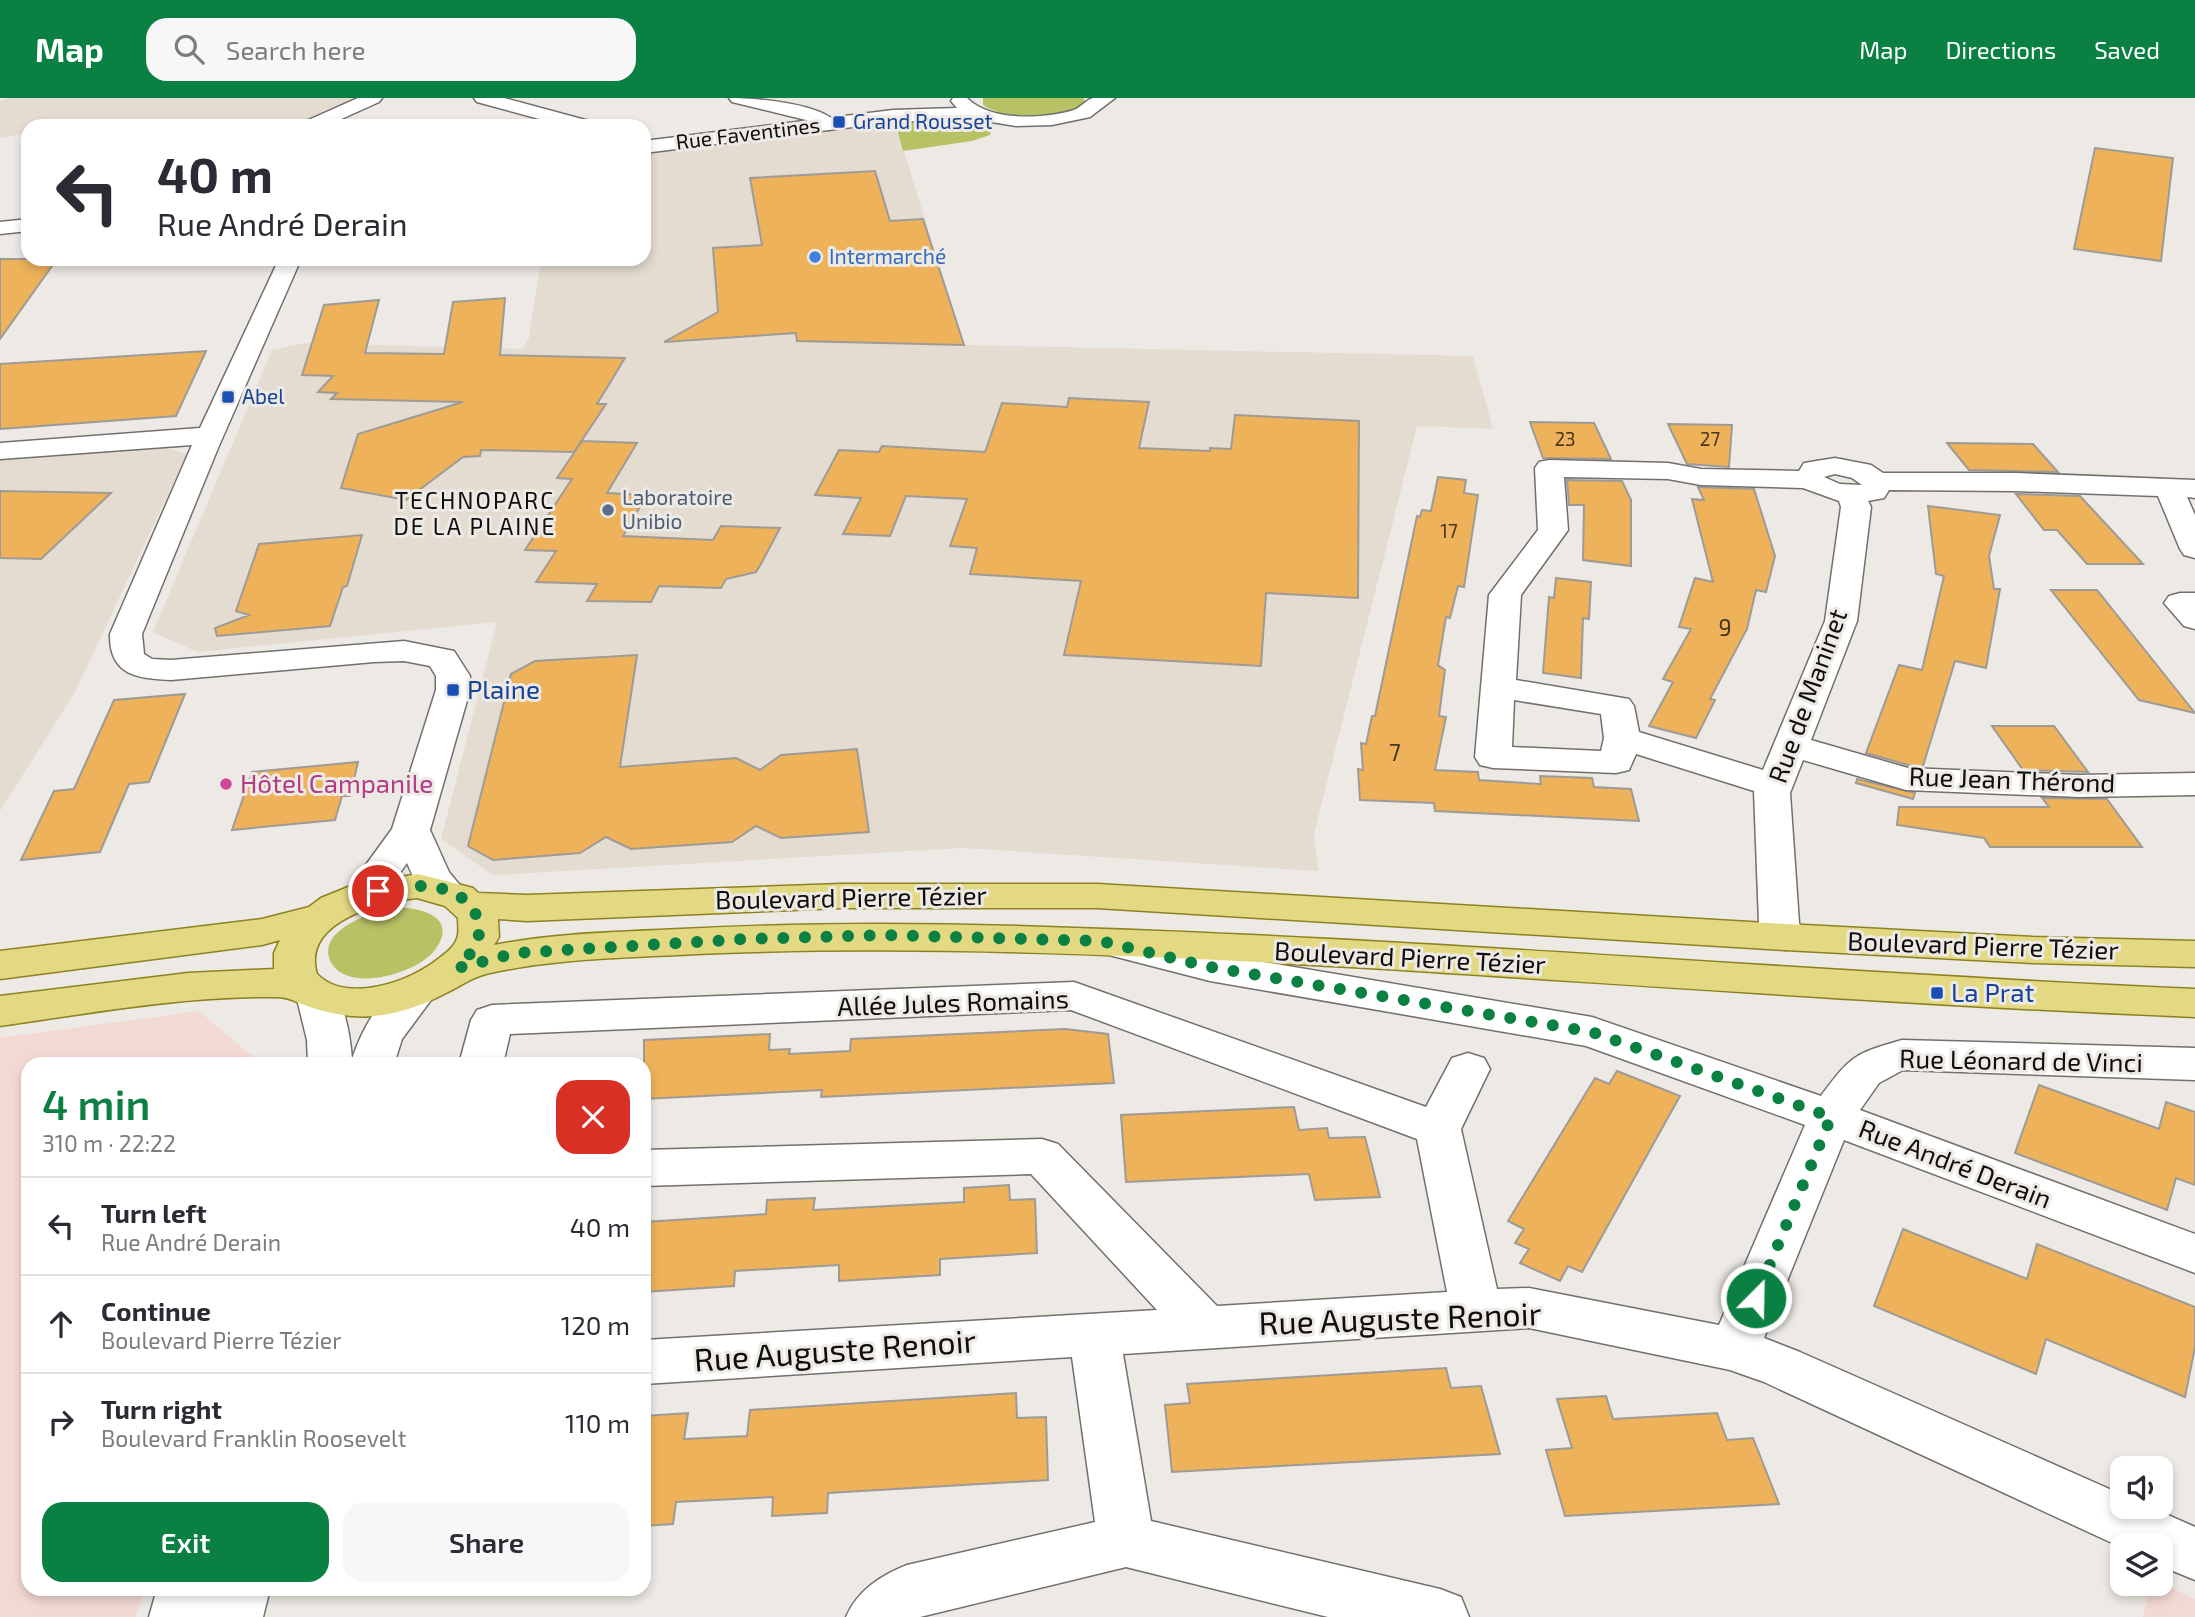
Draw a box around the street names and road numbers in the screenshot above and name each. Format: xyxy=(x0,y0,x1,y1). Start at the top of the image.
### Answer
street label: Rue Faventines xyxy=(674,111,821,154)
street label: Rue de Maninet xyxy=(1761,604,1852,787)
street label: Rue Jean Thérond xyxy=(1908,759,2116,798)
street label: Boulevard Pierre Tézier xyxy=(715,879,987,914)
street label: Boulevard Pierre Tézier xyxy=(1847,924,2119,965)
street label: Boulevard Pierre Tézier xyxy=(1274,934,1547,979)
street label: Allée Jules Romains xyxy=(837,982,1069,1021)
street label: Rue Léonard de Vinci xyxy=(1899,1042,2143,1077)
street label: Rue André Derain xyxy=(1855,1112,2056,1214)
street label: Rue Auguste Renoir xyxy=(1258,1293,1542,1341)
street label: Rue Auguste Renoir xyxy=(692,1320,977,1378)

